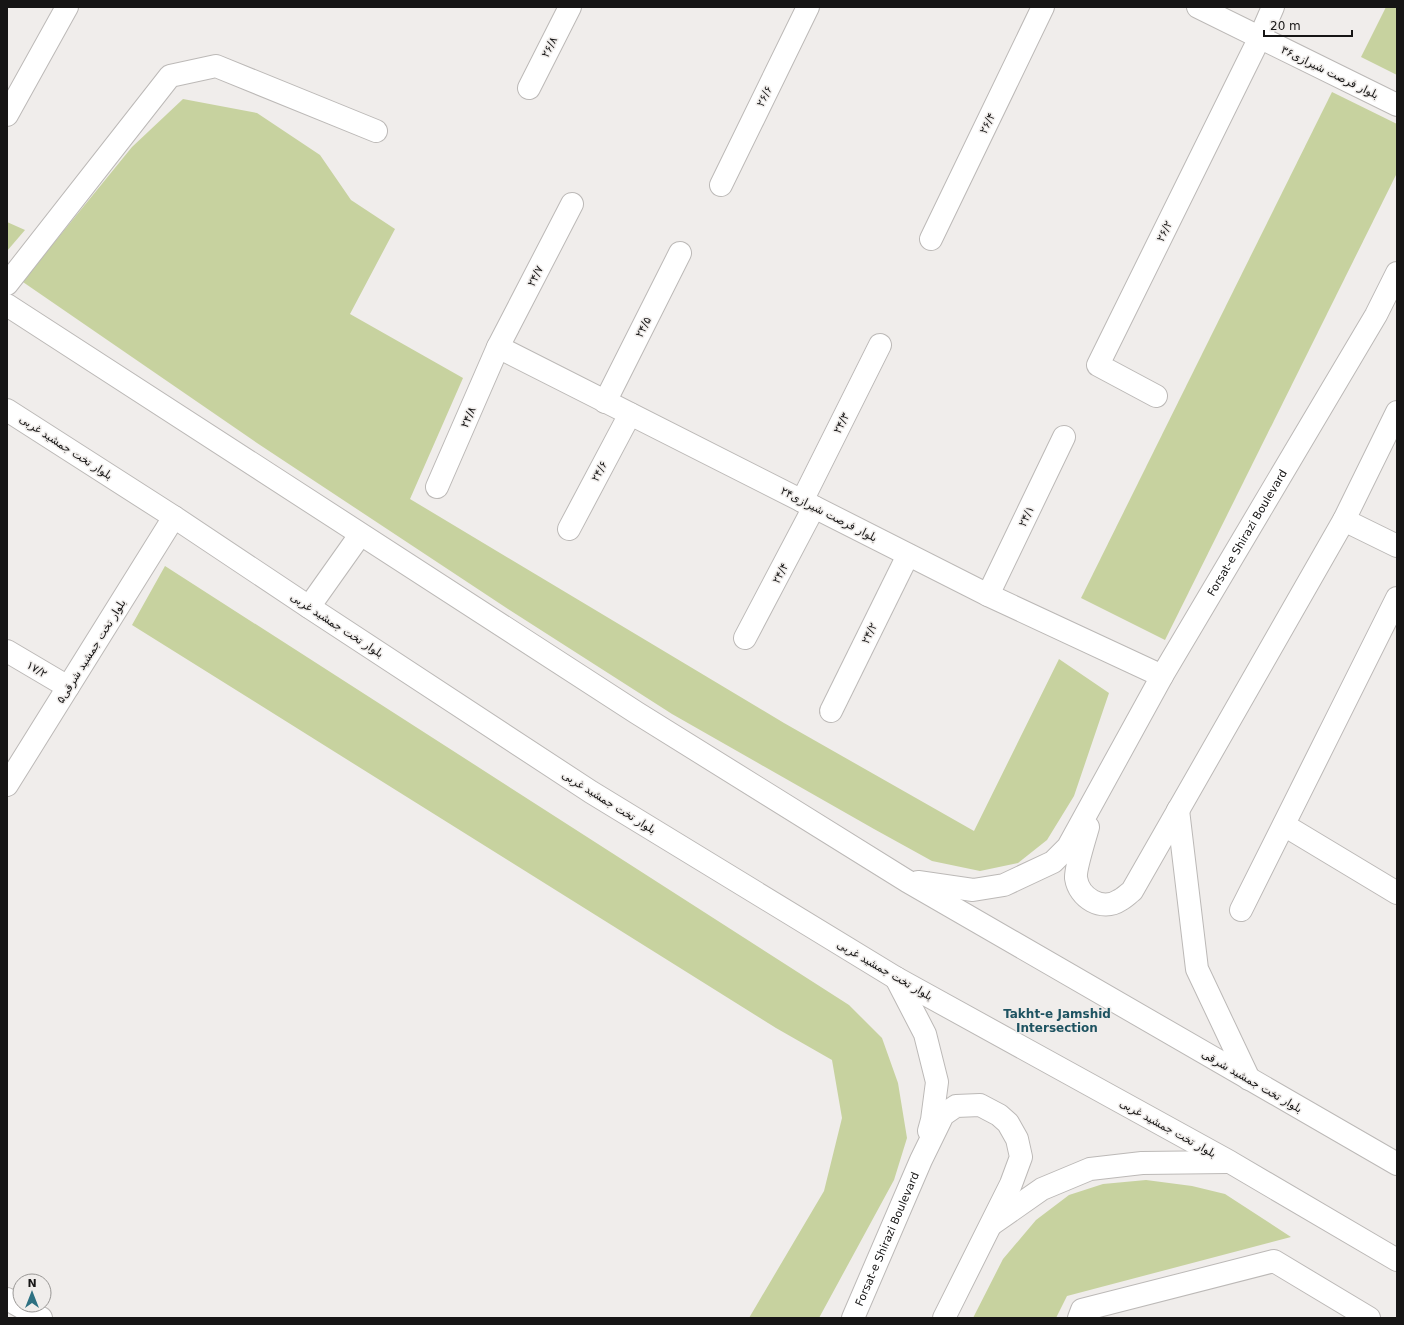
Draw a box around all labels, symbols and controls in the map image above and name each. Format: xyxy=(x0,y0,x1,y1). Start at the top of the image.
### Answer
scale bar xyxy=(1264,12,1352,38)
text: 20 m xyxy=(1270,19,1301,33)
street label: ۲۶/۸ xyxy=(539,35,560,60)
street label: بلوار فرصت شیرازی۳۶ xyxy=(1279,43,1381,102)
street label: ۲۶/۶ xyxy=(754,84,775,109)
street label: ۲۶/۴ xyxy=(977,111,998,136)
street label: ۲۶/۲ xyxy=(1154,219,1175,244)
street label: ۲۴/۷ xyxy=(525,264,546,289)
street label: ۲۴/۵ xyxy=(633,315,654,340)
street label: ۲۴/۸ xyxy=(458,405,479,430)
street label: ۲۴/۳ xyxy=(831,411,852,436)
street label: بلوار تخت جمشید غربی xyxy=(17,412,115,482)
street label: ۲۴/۶ xyxy=(589,459,610,484)
street label: Forsat-e Shirazi Boulevard xyxy=(1205,467,1290,599)
street label: بلوار فرصت شیرازی۲۴ xyxy=(778,484,879,544)
street label: ۲۴/۱ xyxy=(1016,504,1037,529)
street label: ۲۴/۴ xyxy=(770,561,791,586)
street label: بلوار تخت جمشید غربی xyxy=(288,590,386,660)
street label: بلوار تخت جمشید شرقی۵ xyxy=(54,597,129,706)
street label: ۲۴/۲ xyxy=(859,621,880,646)
street label: ۱۷/۲ xyxy=(24,658,49,681)
street label: بلوار تخت جمشید غربی xyxy=(559,768,658,837)
street label: بلوار تخت جمشید غربی xyxy=(835,938,935,1003)
district label: Takht-e Jamshid Intersection xyxy=(1003,1007,1111,1035)
street label: بلوار تخت جمشید شرقی xyxy=(1199,1047,1304,1116)
street label: بلوار تخت جمشید غربی xyxy=(1117,1096,1218,1160)
street label: Forsat-e Shirazi Boulevard xyxy=(853,1170,922,1308)
north arrow xyxy=(12,1273,52,1313)
text: N xyxy=(27,1277,37,1290)

